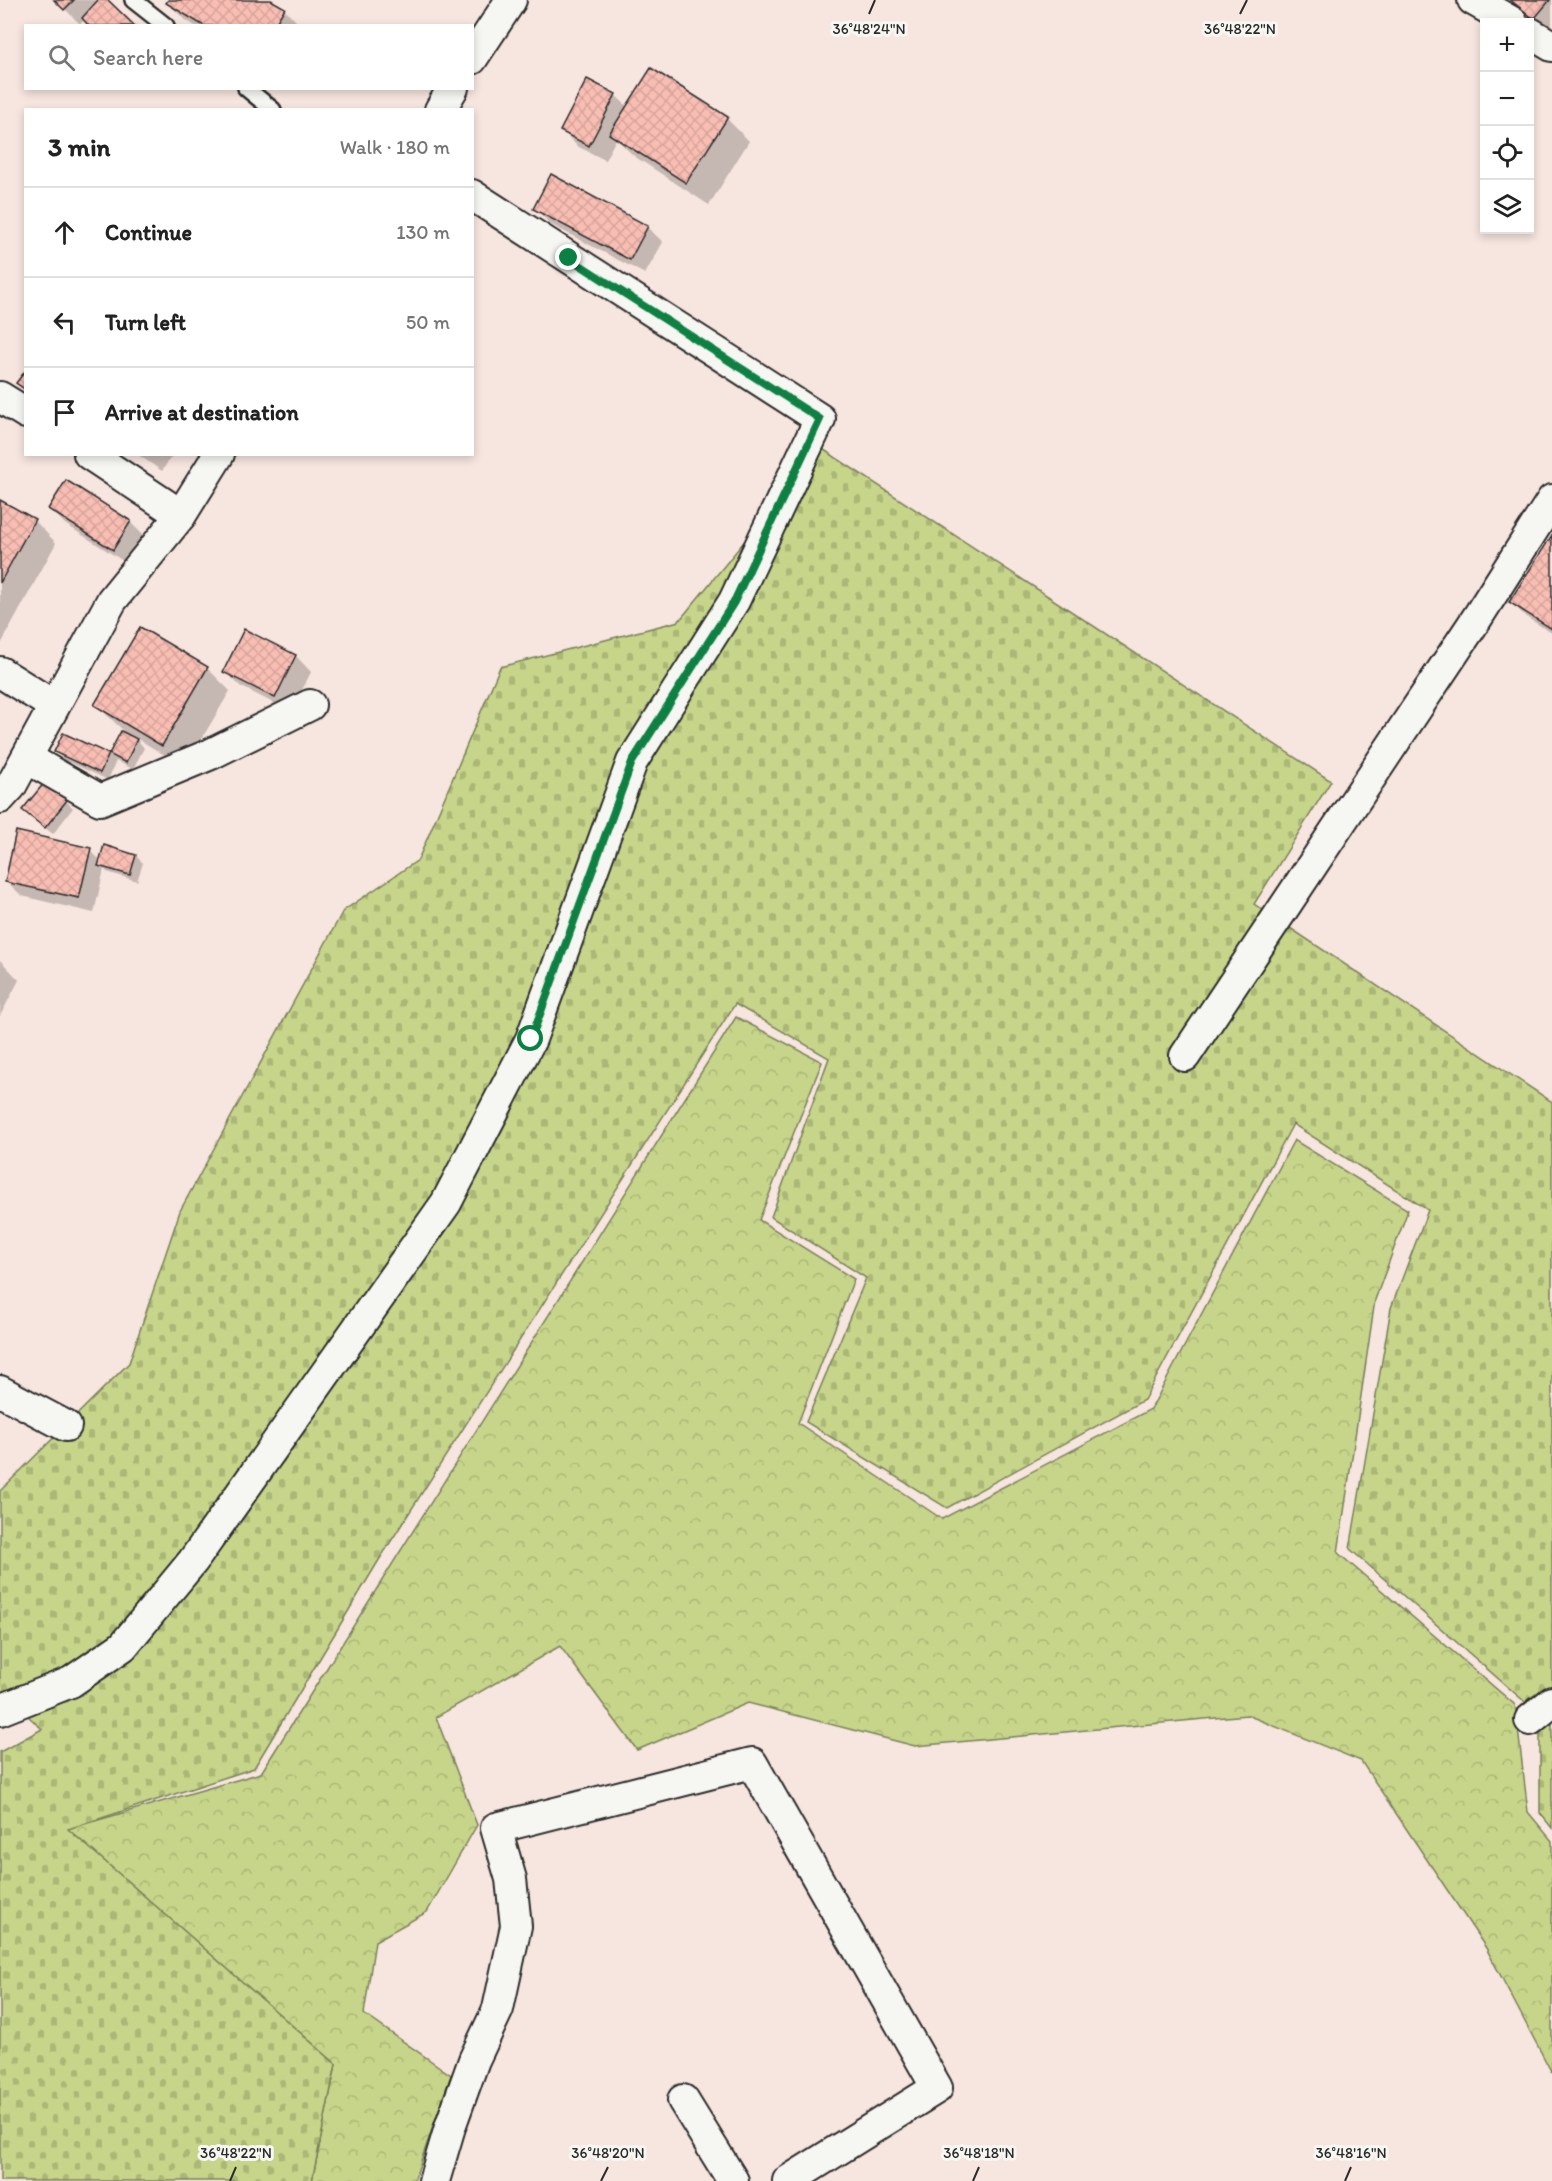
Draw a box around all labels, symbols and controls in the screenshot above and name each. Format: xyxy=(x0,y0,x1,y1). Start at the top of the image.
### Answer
map controls xyxy=(1480,18,1534,234)
button: + xyxy=(1480,18,1534,72)
text: 36°48'24"N xyxy=(832,20,906,38)
text: 36°48'22"N xyxy=(1204,20,1276,38)
search box xyxy=(24,24,474,90)
icon: search xyxy=(45,41,78,74)
text: Search here xyxy=(93,44,203,71)
button: − xyxy=(1480,72,1534,126)
button: locate xyxy=(1480,126,1534,180)
text: 3 min xyxy=(48,131,110,163)
text: Walk · 180 m xyxy=(340,135,450,159)
button: layers xyxy=(1480,180,1534,234)
icon: ahead xyxy=(48,216,81,249)
text: Continue xyxy=(105,219,192,246)
text: 130 m xyxy=(396,220,450,244)
route end xyxy=(555,244,581,270)
icon: left xyxy=(48,306,81,339)
text: Turn left xyxy=(105,309,186,336)
text: 50 m xyxy=(406,310,450,334)
icon: arrive xyxy=(48,396,81,429)
text: Arrive at destination xyxy=(105,399,299,426)
route start xyxy=(517,1025,543,1051)
text: 36°48'22"N xyxy=(200,2144,272,2162)
text: 36°48'20"N xyxy=(571,2144,645,2162)
text: 36°48'18"N xyxy=(943,2144,1015,2162)
text: 36°48'16"N xyxy=(1315,2144,1387,2162)

